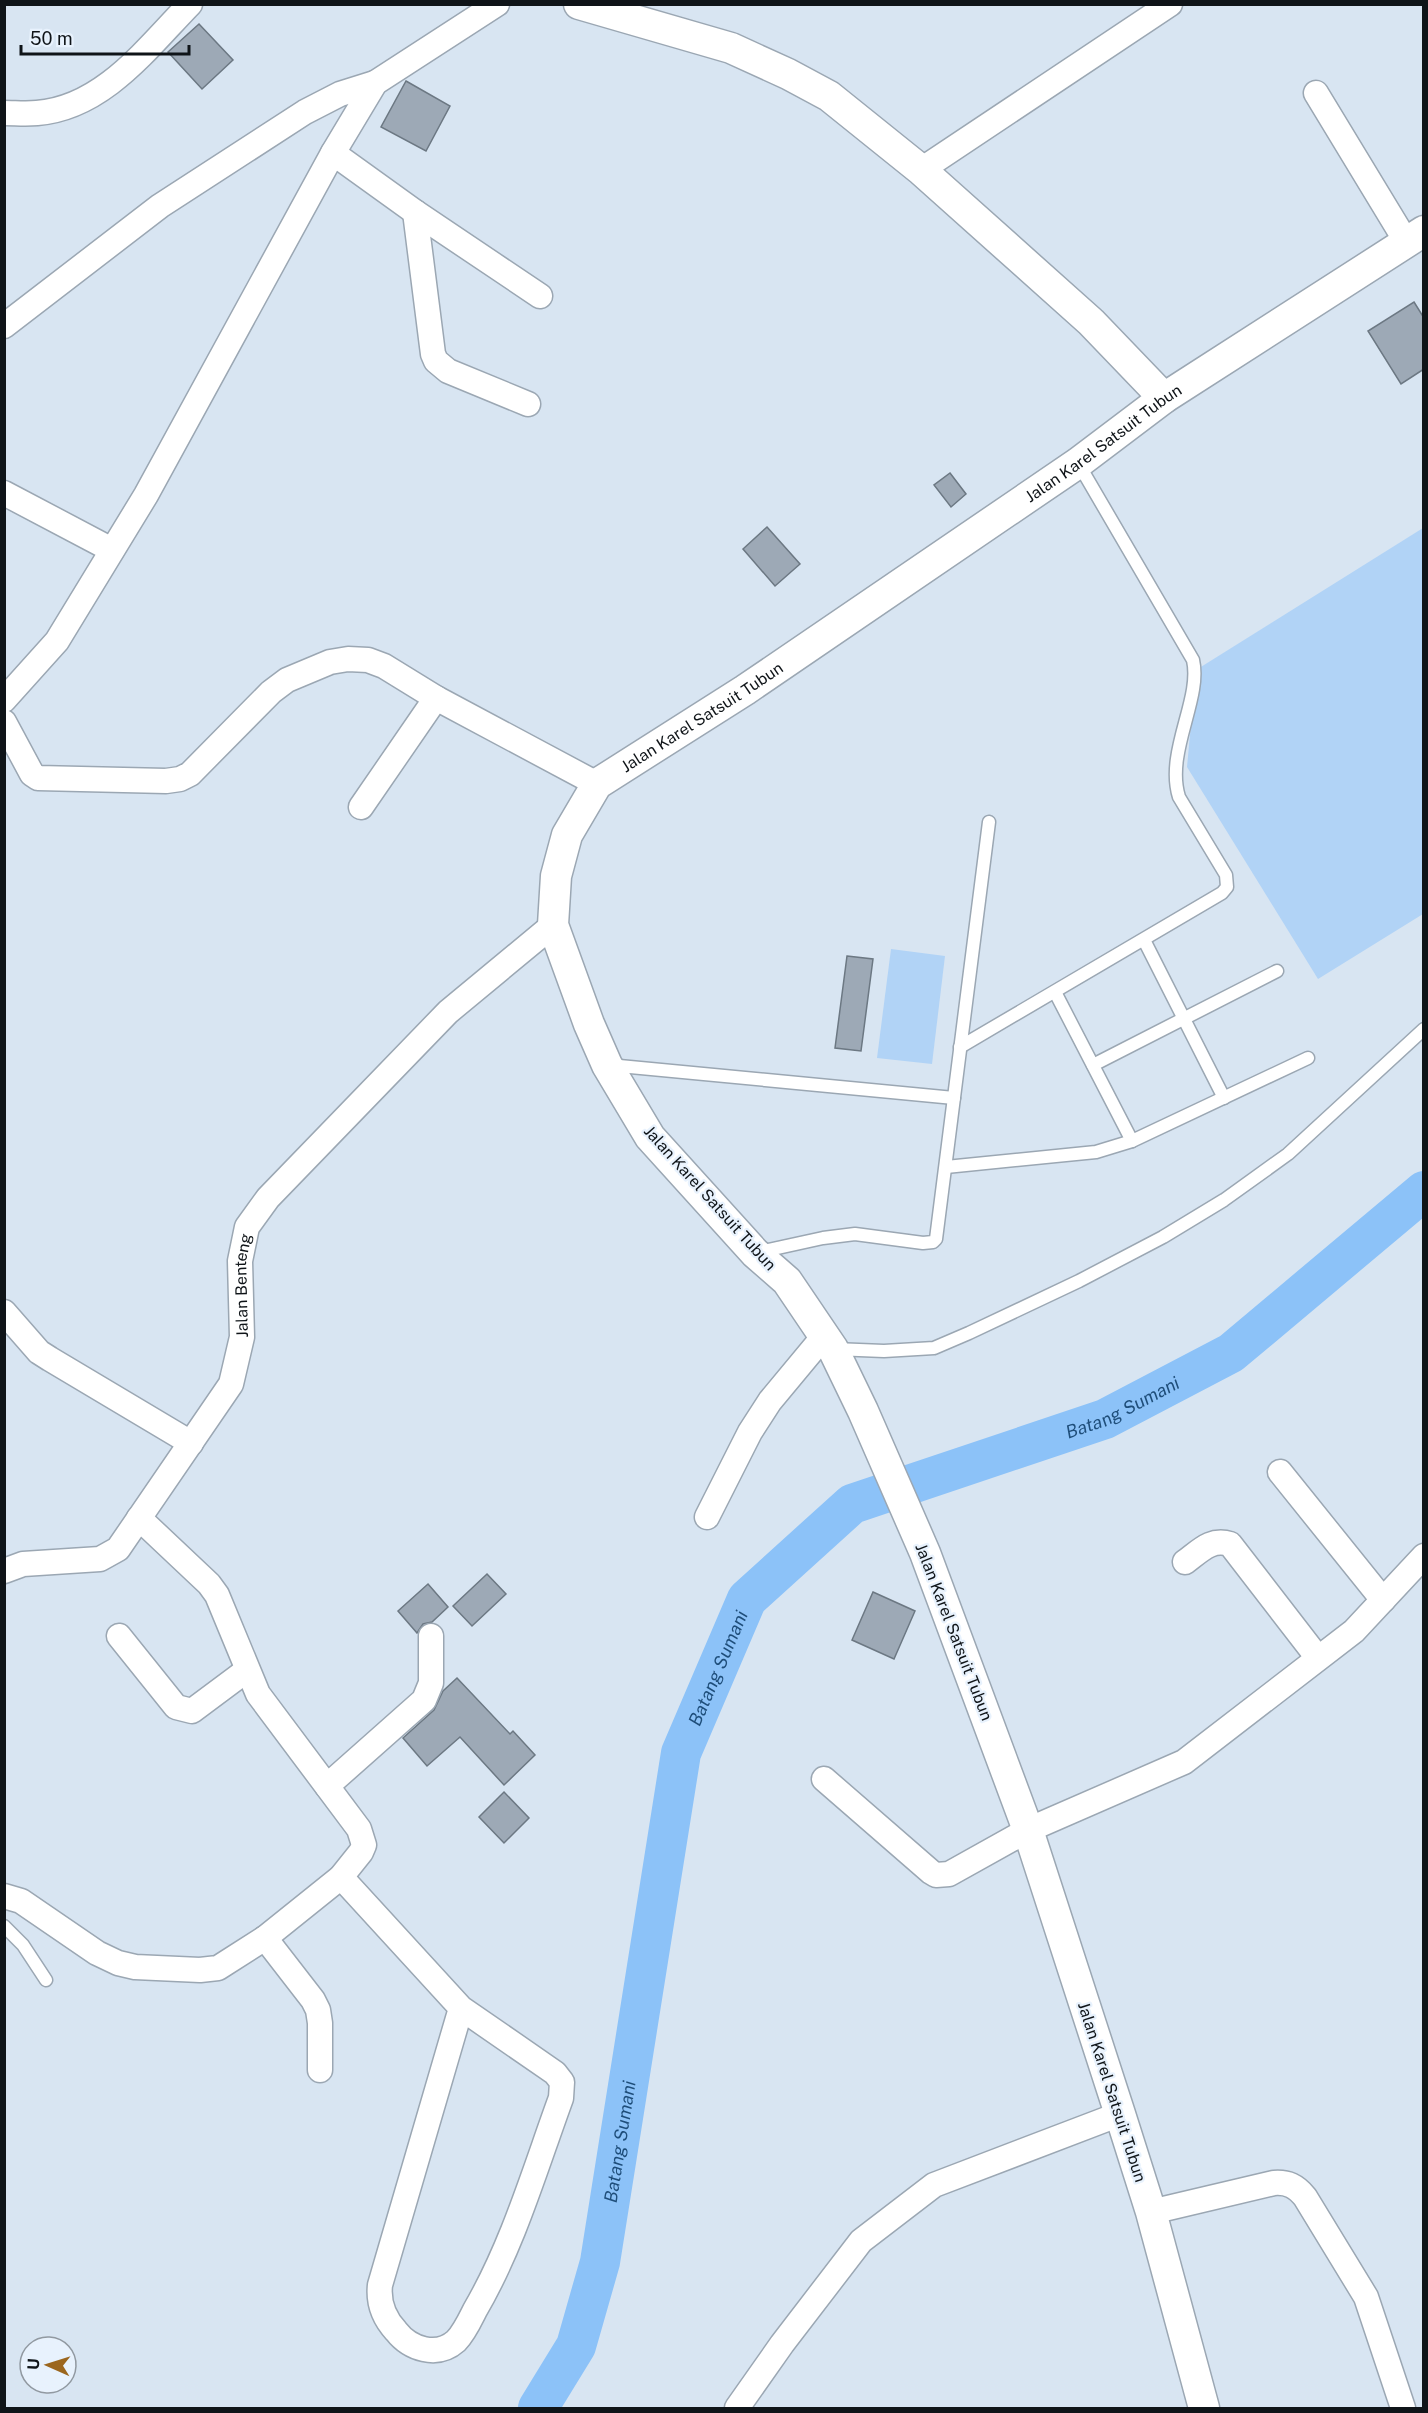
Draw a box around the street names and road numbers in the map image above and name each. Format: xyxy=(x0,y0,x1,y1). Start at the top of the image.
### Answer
street label: Jalan Karel Satsuit Tubun xyxy=(1021,380,1185,506)
street label: Jalan Karel Satsuit Tubun xyxy=(617,658,786,776)
street label: Jalan Karel Satsuit Tubun xyxy=(640,1122,780,1274)
street label: Jalan Benteng xyxy=(231,1231,255,1338)
street label: Jalan Karel Satsuit Tubun xyxy=(911,1541,997,1723)
street label: Jalan Karel Satsuit Tubun xyxy=(1074,1999,1150,2185)

